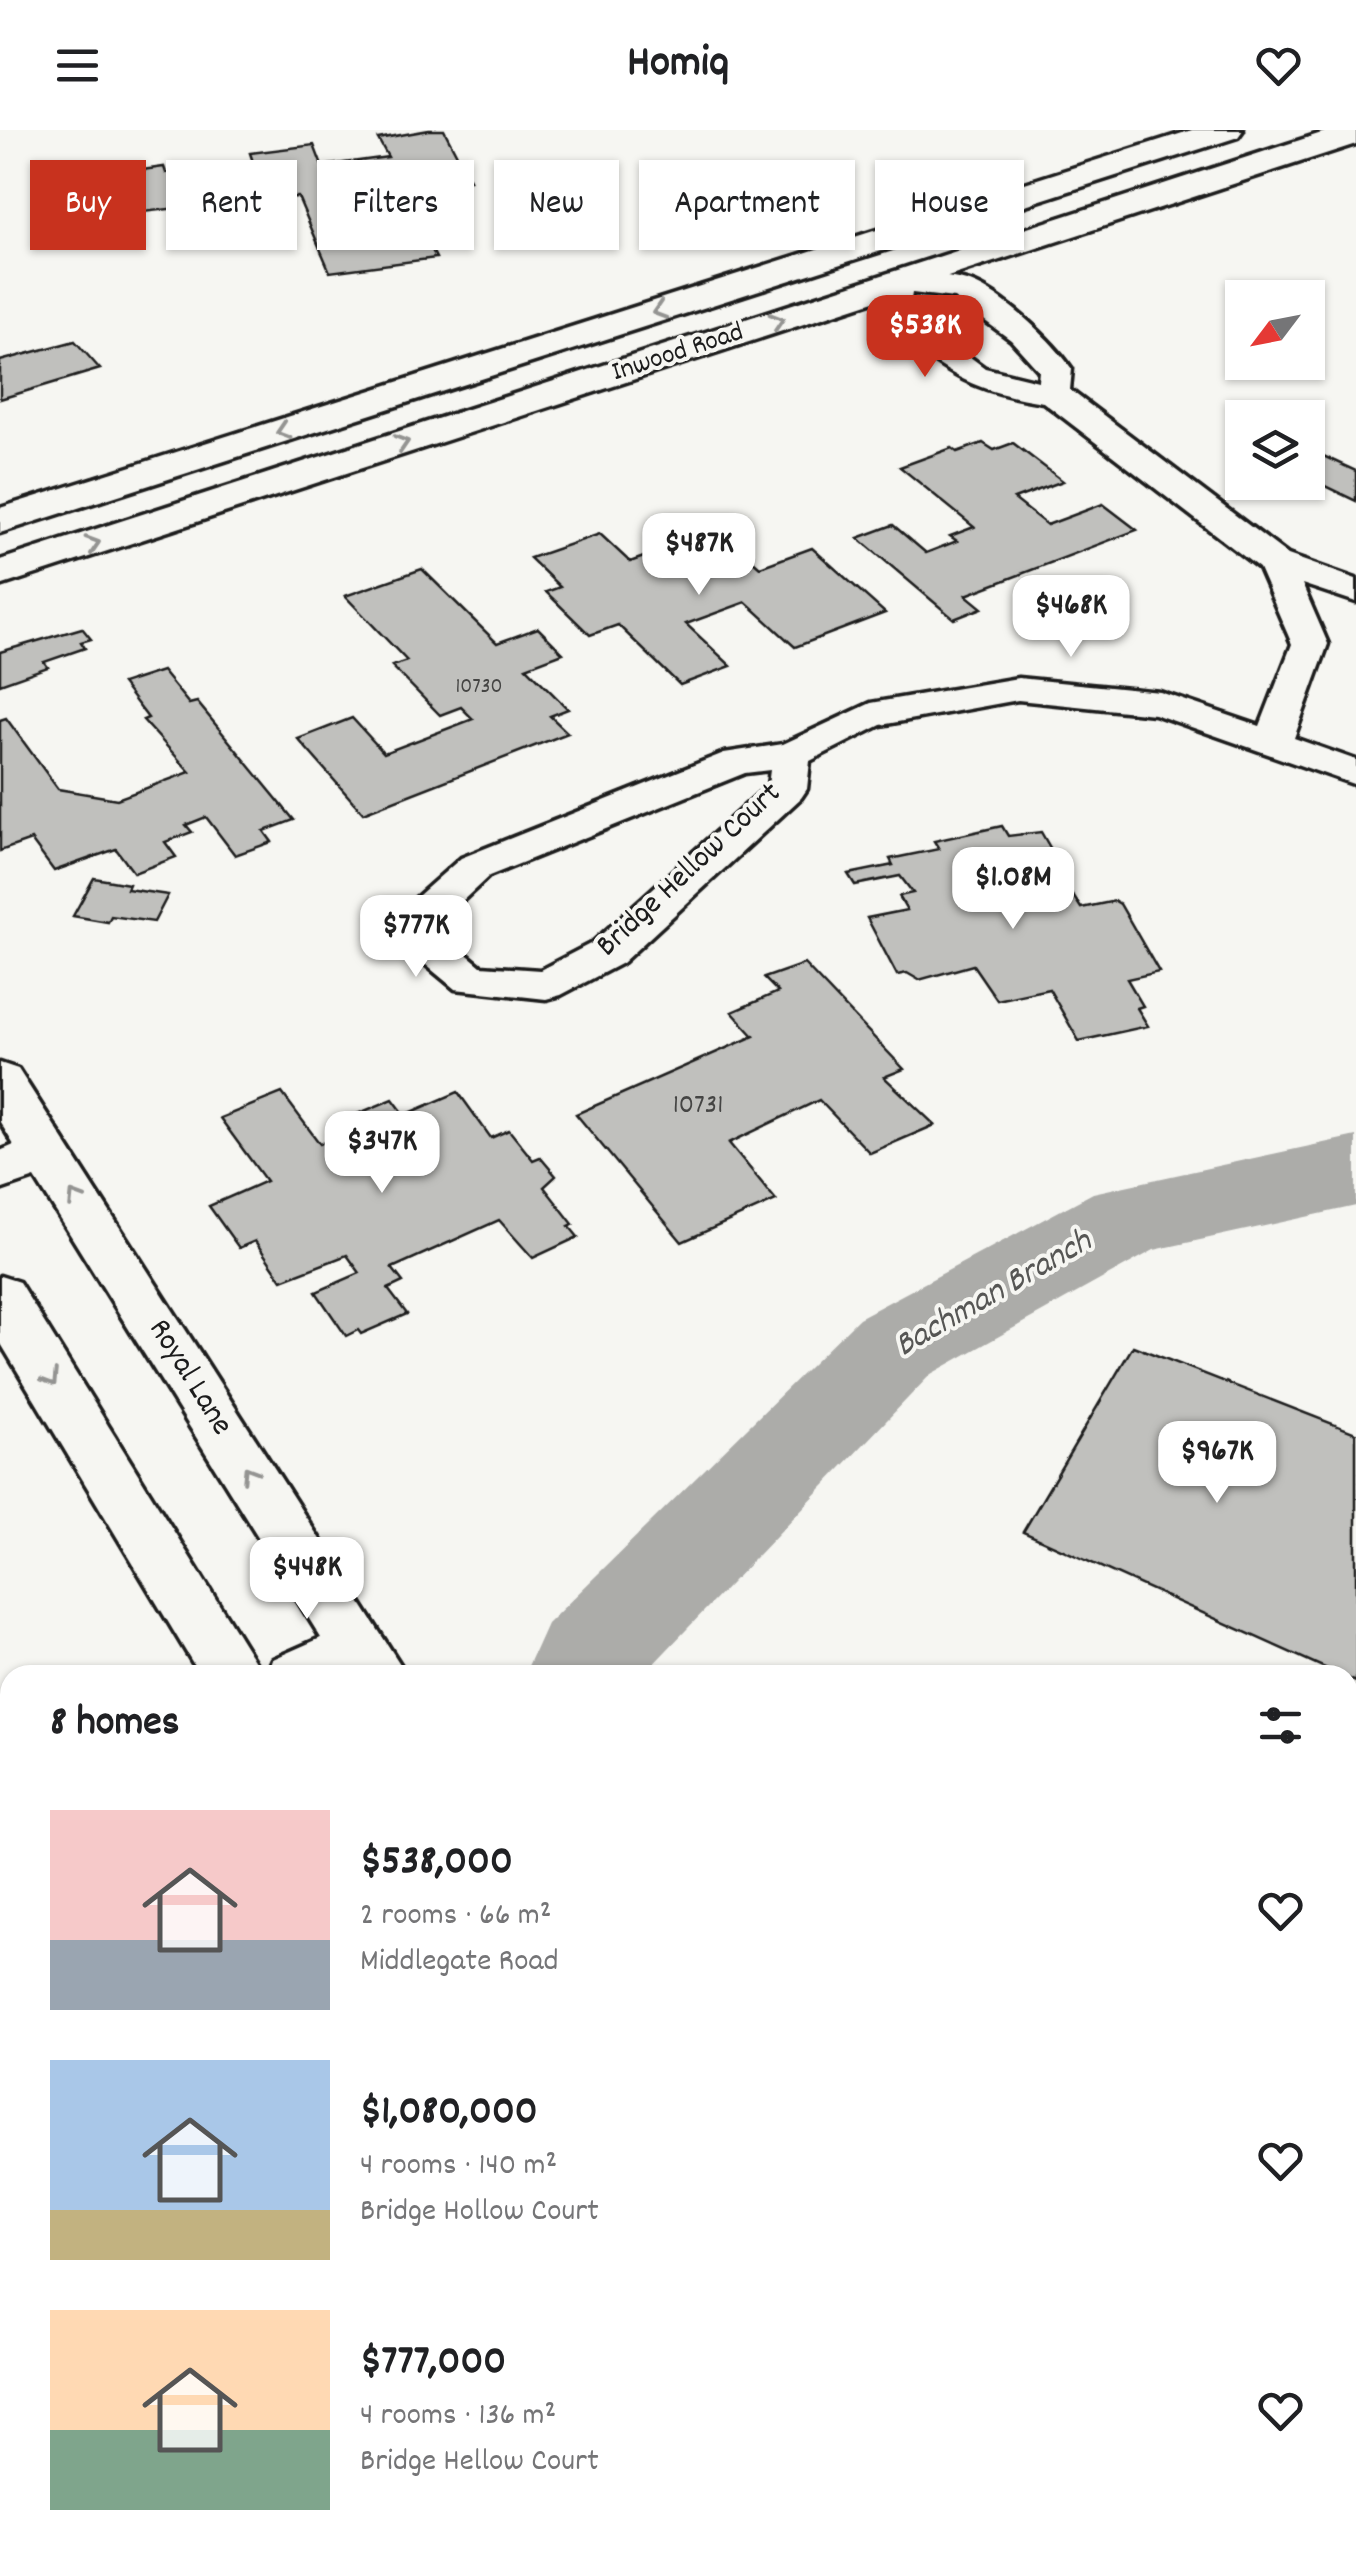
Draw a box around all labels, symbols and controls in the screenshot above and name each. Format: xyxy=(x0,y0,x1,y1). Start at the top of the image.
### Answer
text: Homiq xyxy=(627,33,729,97)
icon: menu xyxy=(50,38,105,93)
icon: heart xyxy=(1251,38,1306,93)
chip: Buy xyxy=(30,160,146,250)
chip: Rent xyxy=(166,160,297,250)
chip: Filters xyxy=(317,160,474,250)
chip: New xyxy=(494,160,619,250)
chip: Apartment xyxy=(639,160,855,250)
chip: House xyxy=(875,160,1024,250)
north arrow xyxy=(1225,280,1325,380)
map controls xyxy=(1225,280,1325,500)
pin: $538K xyxy=(855,295,995,380)
one-way arrow xyxy=(652,299,669,319)
text: $538K xyxy=(889,304,961,350)
one-way arrow xyxy=(768,313,785,333)
street label: Inwood Road xyxy=(607,314,749,394)
button: layers xyxy=(1225,400,1325,500)
one-way arrow xyxy=(275,419,292,439)
one-way arrow xyxy=(392,435,409,455)
pin: $487K xyxy=(629,513,769,598)
text: $487K xyxy=(664,522,734,568)
one-way arrow xyxy=(83,535,100,556)
pin: $468K xyxy=(1001,575,1141,660)
text: $468K xyxy=(1035,584,1107,630)
house number: 10730 xyxy=(456,672,503,703)
street label: Bridge Hellow Court xyxy=(587,773,793,969)
pin: $1.08M xyxy=(932,847,1094,932)
text: $1.08M xyxy=(974,856,1052,902)
pin: $777K xyxy=(346,895,486,980)
text: $777K xyxy=(382,904,450,950)
house number: 10731 xyxy=(673,1087,723,1127)
pin: $347K xyxy=(312,1111,452,1196)
text: $347K xyxy=(347,1120,417,1166)
one-way arrow xyxy=(68,1191,87,1209)
water label: Bachman Branch xyxy=(886,1218,1103,1372)
street label: Royal Lane xyxy=(135,1311,243,1445)
one-way arrow xyxy=(39,1368,58,1386)
pin: $967K xyxy=(1147,1421,1287,1506)
text: $967K xyxy=(1180,1430,1254,1476)
one-way arrow xyxy=(242,1465,261,1483)
pin: $448K xyxy=(237,1537,377,1622)
text: $448K xyxy=(272,1546,342,1592)
text: 8 homes xyxy=(50,1695,179,1755)
icon: filters xyxy=(1253,1698,1308,1753)
text: $538,000 xyxy=(360,1834,513,1894)
icon: home xyxy=(130,1850,250,1970)
icon: heart xyxy=(1253,1883,1308,1938)
text: 2 rooms · 66 m² xyxy=(360,1894,551,1940)
text: Middlegate Road xyxy=(360,1940,558,1986)
text: $1,080,000 xyxy=(360,2084,538,2144)
icon: home xyxy=(130,2100,250,2220)
icon: heart xyxy=(1253,2133,1308,2188)
text: 4 rooms · 140 m² xyxy=(360,2144,557,2190)
text: Bridge Hollow Court xyxy=(360,2190,599,2236)
text: $777,000 xyxy=(360,2334,506,2394)
icon: home xyxy=(130,2350,250,2470)
icon: heart xyxy=(1253,2383,1308,2438)
text: 4 rooms · 136 m² xyxy=(360,2394,556,2440)
text: Bridge Hellow Court xyxy=(360,2440,599,2486)

